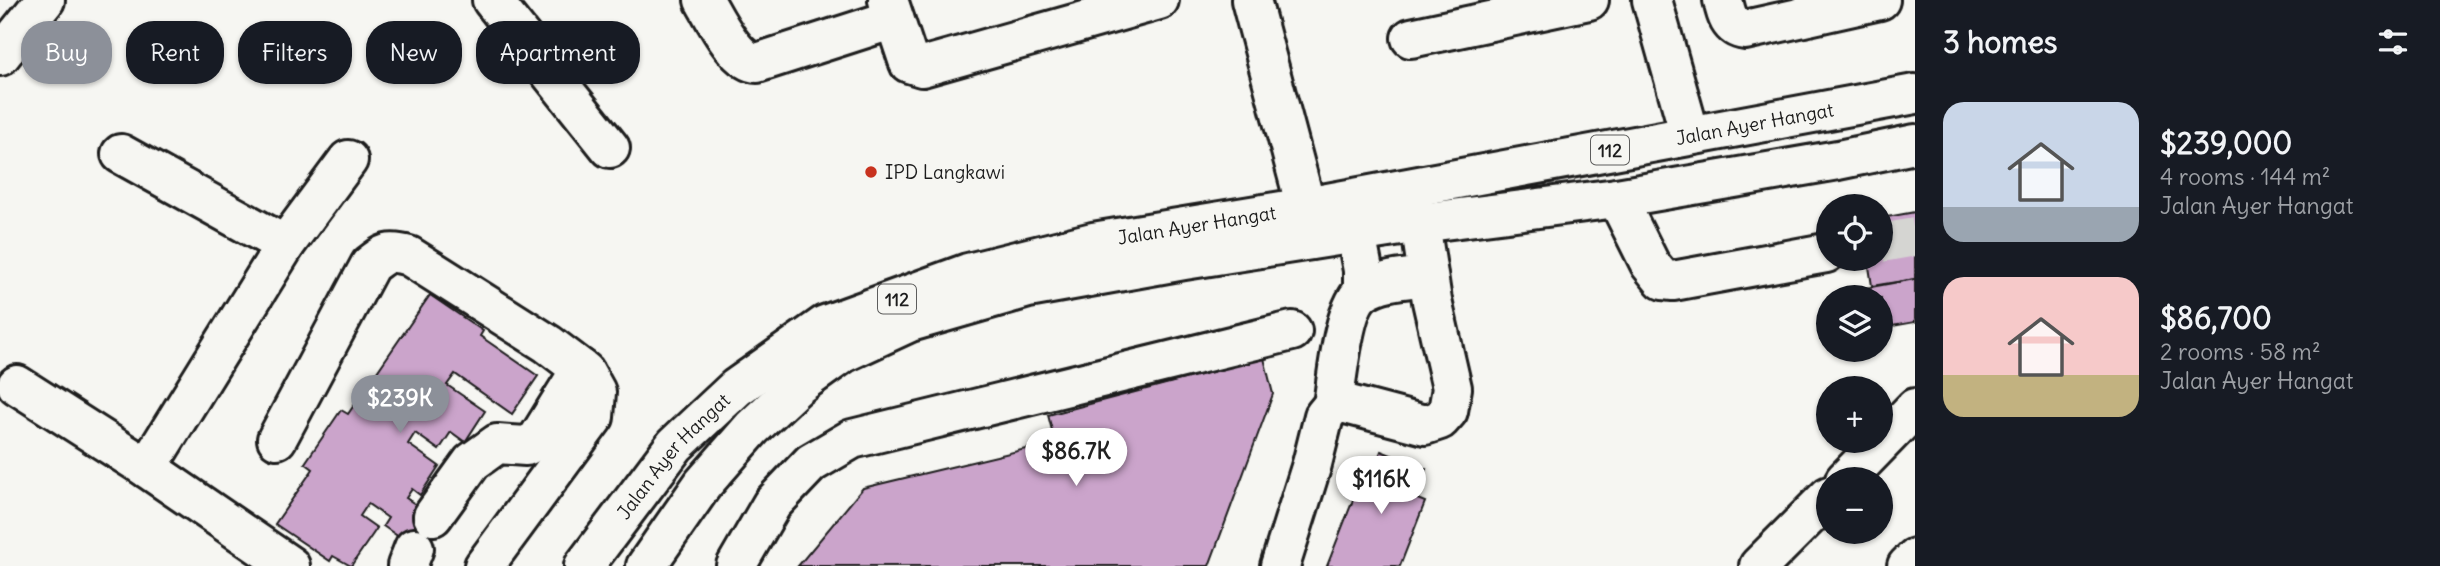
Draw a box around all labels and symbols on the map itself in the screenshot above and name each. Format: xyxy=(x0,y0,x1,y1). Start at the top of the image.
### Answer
street label: Jalan Ayer Hangat xyxy=(1674,97,1836,150)
road number: 112 xyxy=(1591,135,1629,164)
place label: IPD Langkawi xyxy=(885,160,1005,184)
marker: IPD Langkawi xyxy=(863,164,879,180)
street label: Jalan Ayer Hangat xyxy=(1116,200,1278,250)
road number: 112 xyxy=(878,284,916,314)
pin: $239K xyxy=(351,376,449,435)
street label: Jalan Ayer Hangat xyxy=(612,388,735,524)
pin: $86.7K xyxy=(1019,428,1133,488)
pin: $116K xyxy=(1332,456,1430,516)

